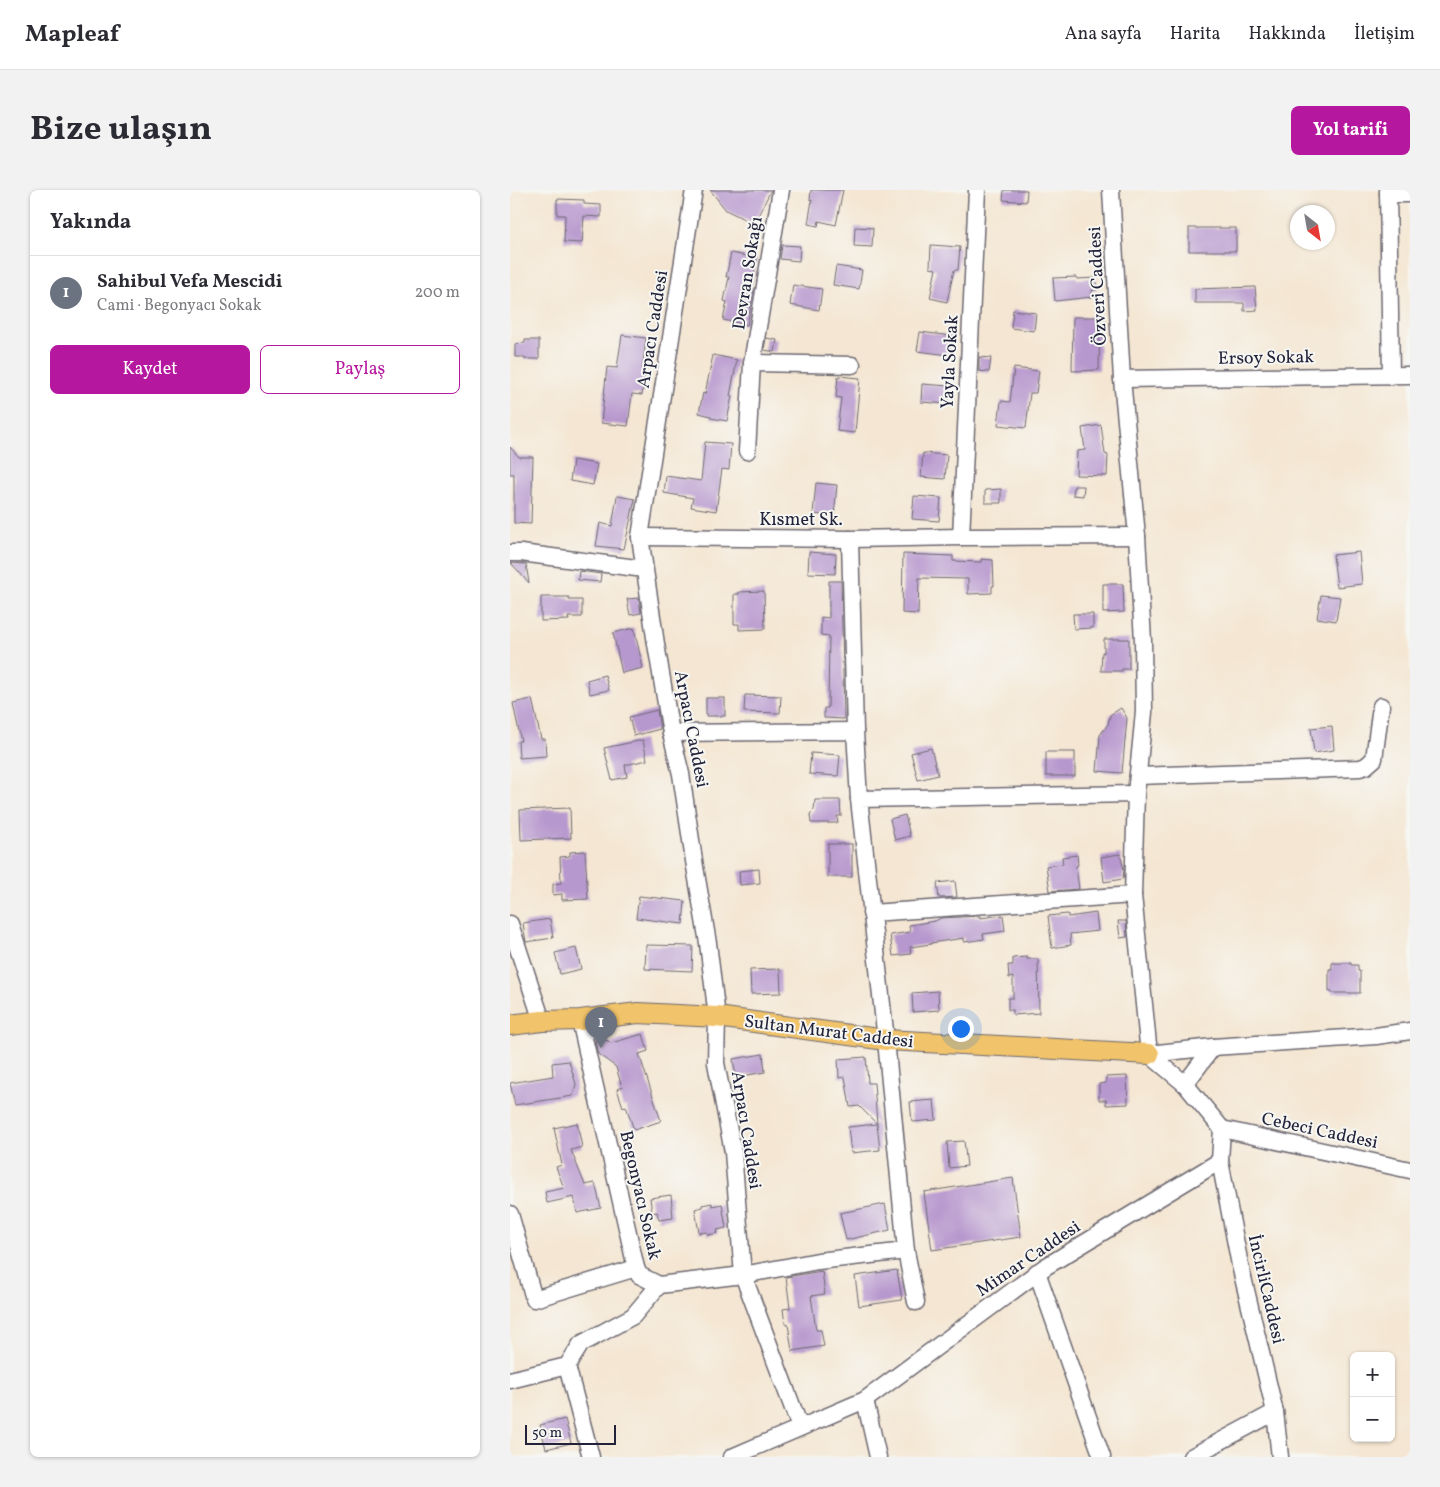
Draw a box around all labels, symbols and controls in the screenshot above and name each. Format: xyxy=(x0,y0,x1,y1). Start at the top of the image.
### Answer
text: Mapleaf xyxy=(25,18,119,52)
text: Ana sayfa xyxy=(1065,22,1142,47)
text: Harita xyxy=(1170,22,1221,47)
text: Hakkında xyxy=(1249,22,1326,47)
text: İletişim xyxy=(1354,22,1415,47)
text: Bize ulaşın xyxy=(30,106,212,154)
button: Yol tarifi xyxy=(1291,106,1410,155)
north arrow xyxy=(1290,205,1335,250)
text: Yakında xyxy=(50,208,131,237)
street label: Devran Sokağı xyxy=(727,215,770,332)
street label: Özveri Caddesi xyxy=(1083,226,1114,346)
street label: Arpacı Caddesi xyxy=(632,268,675,390)
text: Sahibul Vefa Mescidi xyxy=(97,269,283,295)
text: 1 xyxy=(63,282,69,304)
text: 200 m xyxy=(415,282,460,304)
text: Cami · Begonyacı Sokak xyxy=(97,295,261,317)
street label: Yayla Sokak xyxy=(936,314,965,410)
button: Kaydet xyxy=(50,345,250,394)
button: Paylaş xyxy=(260,345,460,394)
street label: Ersoy Sokak xyxy=(1218,345,1315,372)
street label: Kısmet Sk. xyxy=(759,508,843,533)
street label: Arpacı Caddesi xyxy=(667,668,714,790)
pin: 1 xyxy=(585,1007,617,1048)
street label: Sultan Murat Caddesi xyxy=(743,1010,915,1055)
your location xyxy=(948,1016,974,1042)
street label: Arpacı Caddesi xyxy=(724,1069,767,1191)
street label: Cebeci Caddesi xyxy=(1259,1107,1380,1156)
street label: Begonyacı Sokak xyxy=(612,1128,667,1263)
street label: Mimar Caddesi xyxy=(972,1215,1086,1303)
street label: İncirliCaddesi xyxy=(1241,1232,1290,1347)
map controls xyxy=(1350,1352,1395,1442)
button: + xyxy=(1350,1352,1395,1397)
button: − xyxy=(1350,1397,1395,1442)
scale bar xyxy=(525,1422,616,1445)
text: 50 m xyxy=(532,1424,562,1443)

